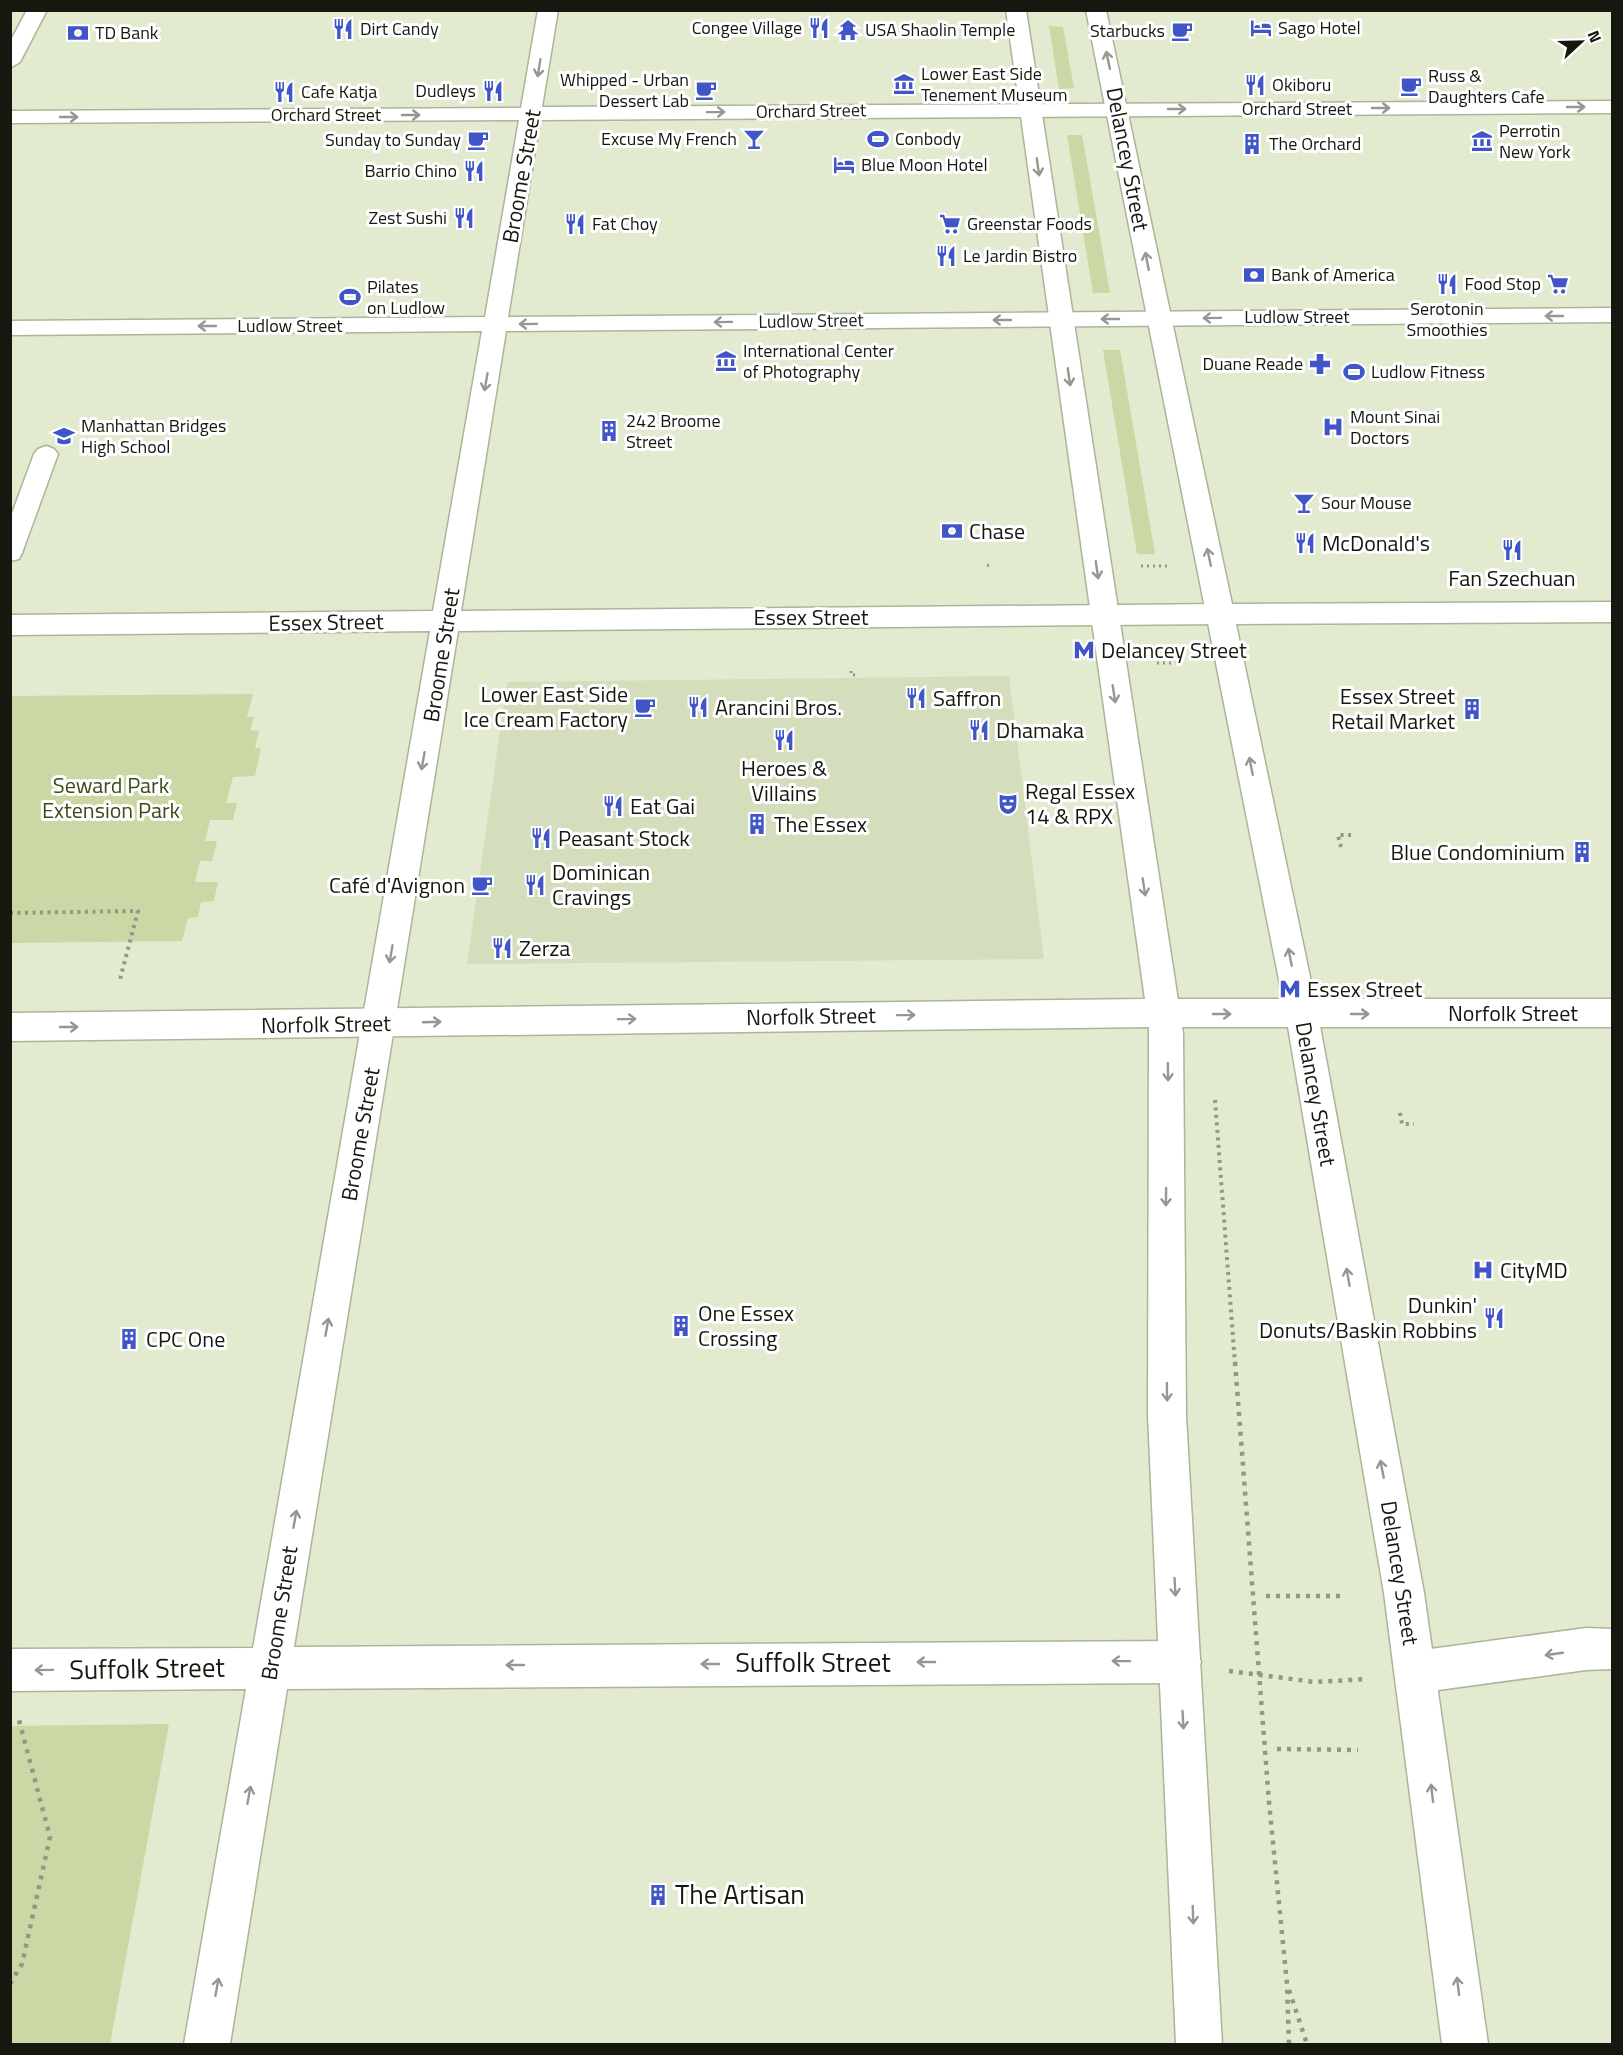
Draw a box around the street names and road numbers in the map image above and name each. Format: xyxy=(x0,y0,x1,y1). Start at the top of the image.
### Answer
street label: Delancey Street xyxy=(1097,84,1159,234)
street label: Orchard Street xyxy=(1242,95,1353,122)
street label: Orchard Street xyxy=(756,96,867,125)
street label: Orchard Street xyxy=(271,101,382,128)
street label: Broome Street xyxy=(493,106,550,246)
street label: Ludlow Street xyxy=(1244,303,1350,330)
street label: Ludlow Street xyxy=(758,306,865,335)
street label: Ludlow Street xyxy=(237,312,343,339)
street label: Broome Street xyxy=(414,585,468,724)
street label: Essex Street xyxy=(753,600,869,634)
street label: Essex Street xyxy=(268,604,384,640)
street label: Norfolk Street xyxy=(1448,996,1578,1030)
street label: Norfolk Street xyxy=(746,998,876,1034)
street label: Norfolk Street xyxy=(261,1006,391,1042)
street label: Delancey Street xyxy=(1287,1019,1345,1169)
street label: Broome Street xyxy=(332,1064,389,1204)
street label: Delancey Street xyxy=(1372,1498,1428,1648)
street label: Broome Street xyxy=(252,1543,306,1682)
street label: Suffolk Street xyxy=(735,1641,891,1682)
street label: Suffolk Street xyxy=(69,1646,226,1689)

